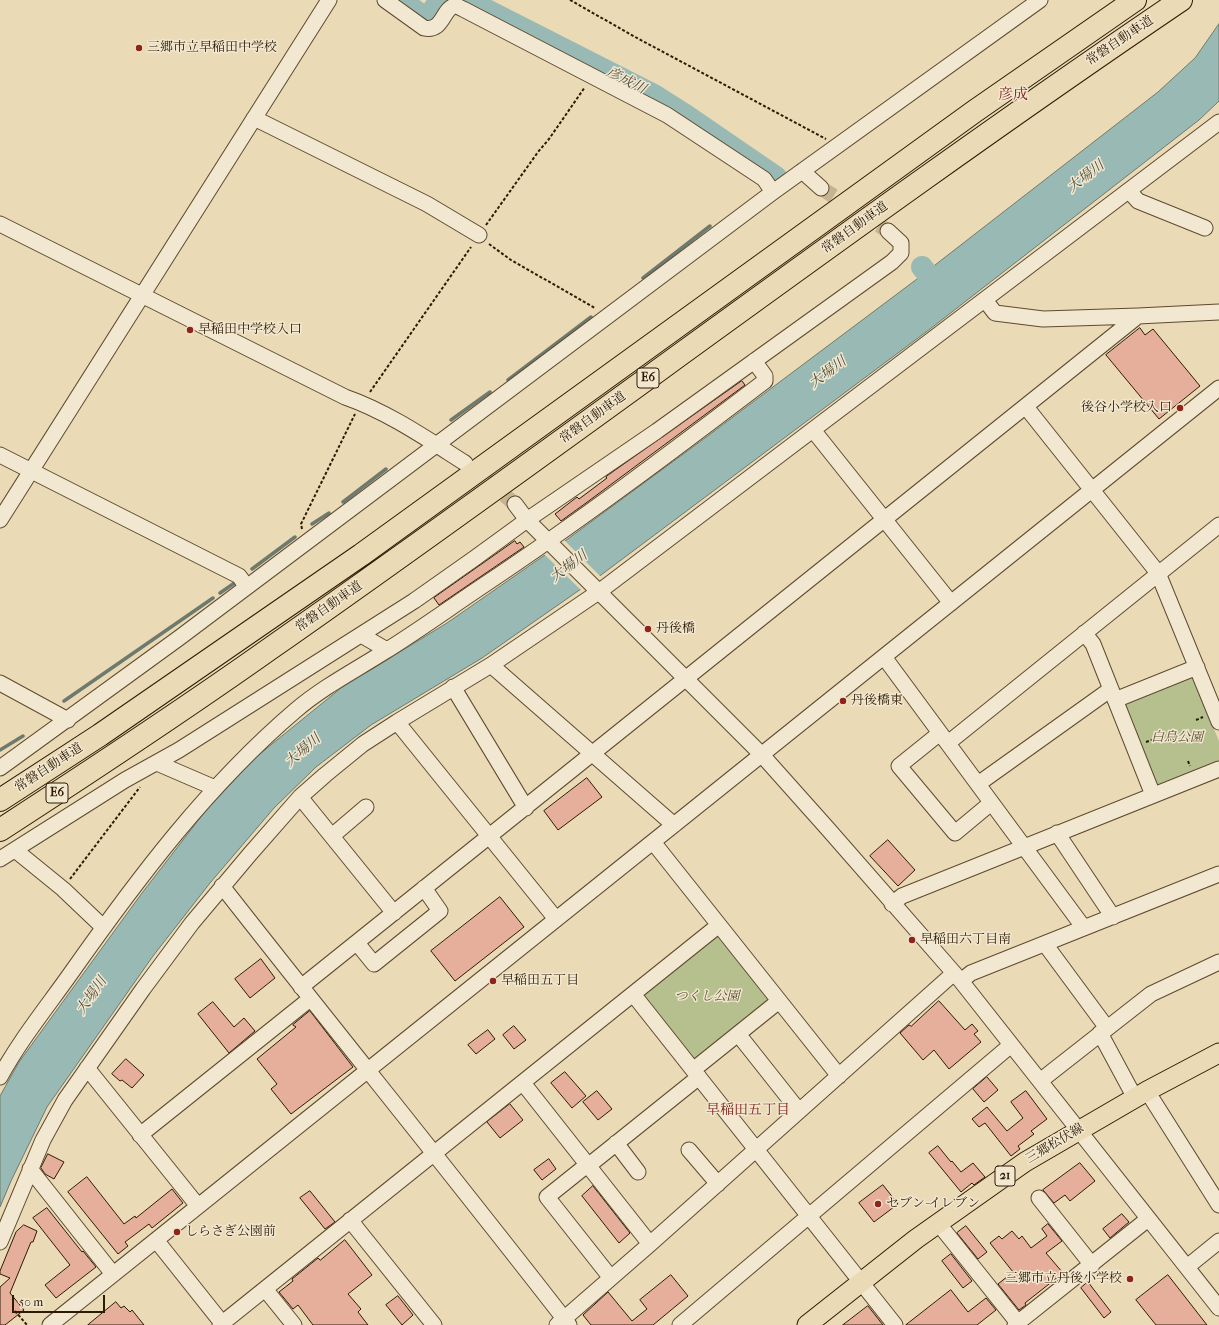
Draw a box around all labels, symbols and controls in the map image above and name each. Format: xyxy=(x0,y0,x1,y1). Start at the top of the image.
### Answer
street label: 常磐自動車道 xyxy=(1083,13,1157,69)
place label: 三郷市立早稲田中学校 xyxy=(147,40,277,56)
marker: 三郷市立早稲田中学校 xyxy=(134,43,144,53)
water label: 彦成川 xyxy=(603,64,649,98)
district label: 彦成 xyxy=(998,86,1028,104)
water label: 大場川 xyxy=(1064,157,1108,197)
street label: 常磐自動車道 xyxy=(819,199,891,257)
place label: 早稲田中学校入口 xyxy=(198,322,302,338)
marker: 早稲田中学校入口 xyxy=(185,325,195,335)
water label: 大場川 xyxy=(806,354,850,392)
road number: E6 xyxy=(637,368,659,388)
street label: 常磐自動車道 xyxy=(557,389,629,447)
place label: 後谷小学校入口 xyxy=(1081,400,1172,416)
marker: 後谷小学校入口 xyxy=(1175,403,1185,413)
water label: 大場川 xyxy=(547,548,591,586)
street label: 常磐自動車道 xyxy=(293,578,365,636)
place label: 丹後橋 xyxy=(656,621,695,637)
marker: 丹後橋 xyxy=(643,624,653,634)
place label: 丹後橋東 xyxy=(851,693,903,709)
marker: 丹後橋東 xyxy=(838,696,848,706)
park label: 白鳥公園 xyxy=(1151,730,1203,746)
water label: 大場川 xyxy=(282,731,324,771)
street label: 常磐自動車道 xyxy=(12,740,86,796)
road number: E6 xyxy=(46,783,68,803)
place label: 早稲田六丁目南 xyxy=(920,932,1011,948)
marker: 早稲田六丁目南 xyxy=(907,935,917,945)
place label: 早稲田五丁目 xyxy=(501,973,579,989)
water label: 大場川 xyxy=(73,974,111,1018)
marker: 早稲田五丁目 xyxy=(488,976,498,986)
park label: つくし公園 xyxy=(675,989,739,1005)
district label: 早稲田五丁目 xyxy=(706,1103,790,1119)
street label: 三郷松伏線 xyxy=(1023,1121,1087,1167)
road number: 21 xyxy=(995,1166,1015,1186)
place label: セブン-イレブン xyxy=(886,1196,980,1212)
marker: セブン-イレブン xyxy=(873,1199,883,1209)
place label: しらさぎ公園前 xyxy=(185,1224,276,1240)
marker: しらさぎ公園前 xyxy=(172,1227,182,1237)
place label: 三郷市立丹後小学校 xyxy=(1005,1271,1122,1287)
marker: 三郷市立丹後小学校 xyxy=(1125,1274,1135,1284)
scale bar xyxy=(14,1287,107,1313)
text: 50 m xyxy=(19,1295,43,1309)

